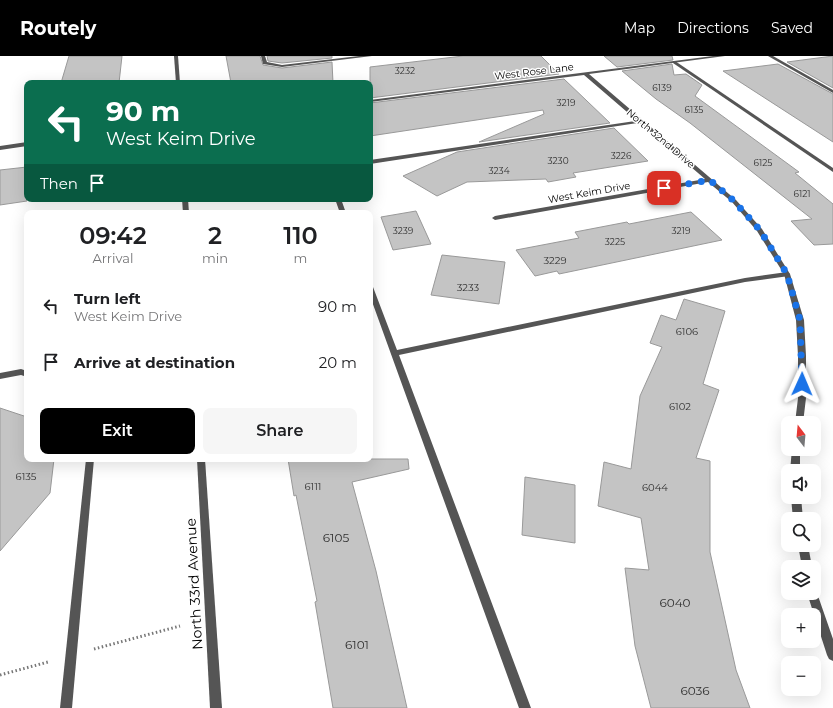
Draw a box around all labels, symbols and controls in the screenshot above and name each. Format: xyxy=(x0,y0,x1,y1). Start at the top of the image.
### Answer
text: Routely xyxy=(20,17,96,40)
text: Map xyxy=(624,19,655,37)
text: Directions xyxy=(677,19,749,37)
text: Saved xyxy=(771,19,813,37)
street label: West Rose Lane xyxy=(494,60,574,83)
house number: 3232 xyxy=(395,65,415,76)
house number: 6139 xyxy=(652,82,672,93)
text: 90 m xyxy=(106,94,180,128)
icon: left xyxy=(40,96,92,148)
house number: 3219 xyxy=(557,97,576,108)
house number: 6135 xyxy=(685,104,703,115)
street label: North 32nd Drive xyxy=(624,106,698,171)
text: West Keim Drive xyxy=(106,128,256,150)
house number: 3226 xyxy=(611,150,632,161)
house number: 3230 xyxy=(547,155,569,166)
house number: 6125 xyxy=(754,157,772,168)
house number: 3234 xyxy=(488,165,510,176)
pin xyxy=(647,171,681,205)
icon: arrive xyxy=(86,172,108,194)
text: Then xyxy=(40,174,78,193)
icon: arrive xyxy=(653,177,675,199)
street label: West Keim Drive xyxy=(547,179,631,206)
house number: 6121 xyxy=(793,188,811,199)
text: 09:42 xyxy=(79,221,147,250)
text: 2 xyxy=(208,221,222,250)
text: 110 xyxy=(283,221,318,250)
house number: 3239 xyxy=(393,225,414,236)
house number: 3219 xyxy=(672,225,691,236)
house number: 3225 xyxy=(605,236,625,247)
text: Arrival xyxy=(92,250,133,266)
text: min xyxy=(202,250,228,266)
text: m xyxy=(294,250,307,266)
house number: 3229 xyxy=(543,254,567,267)
house number: 3233 xyxy=(457,281,480,294)
text: Turn left xyxy=(74,289,141,308)
icon: left xyxy=(40,295,62,317)
text: 90 m xyxy=(318,297,357,316)
text: West Keim Drive xyxy=(74,308,182,324)
house number: 6106 xyxy=(676,325,698,338)
icon: arrive xyxy=(40,351,62,373)
text: Arrive at destination xyxy=(74,353,235,372)
text: 20 m xyxy=(319,353,357,372)
position arrow xyxy=(781,363,823,405)
house number: 6102 xyxy=(669,400,691,413)
button: Exit xyxy=(40,408,195,454)
button: Share xyxy=(203,408,357,454)
north arrow xyxy=(781,416,821,456)
map controls xyxy=(781,416,821,696)
button: sound xyxy=(781,464,821,504)
house number: 6135 xyxy=(16,470,37,483)
house number: 6111 xyxy=(305,480,321,493)
house number: 6044 xyxy=(642,481,668,494)
button: search xyxy=(781,512,821,552)
street label: North 33rd Avenue xyxy=(182,518,206,650)
house number: 6105 xyxy=(323,530,349,545)
button: layers xyxy=(781,560,821,600)
house number: 6040 xyxy=(659,595,691,610)
button: + xyxy=(781,608,821,648)
house number: 6101 xyxy=(345,637,369,652)
button: − xyxy=(781,656,821,696)
house number: 6036 xyxy=(680,683,710,698)

